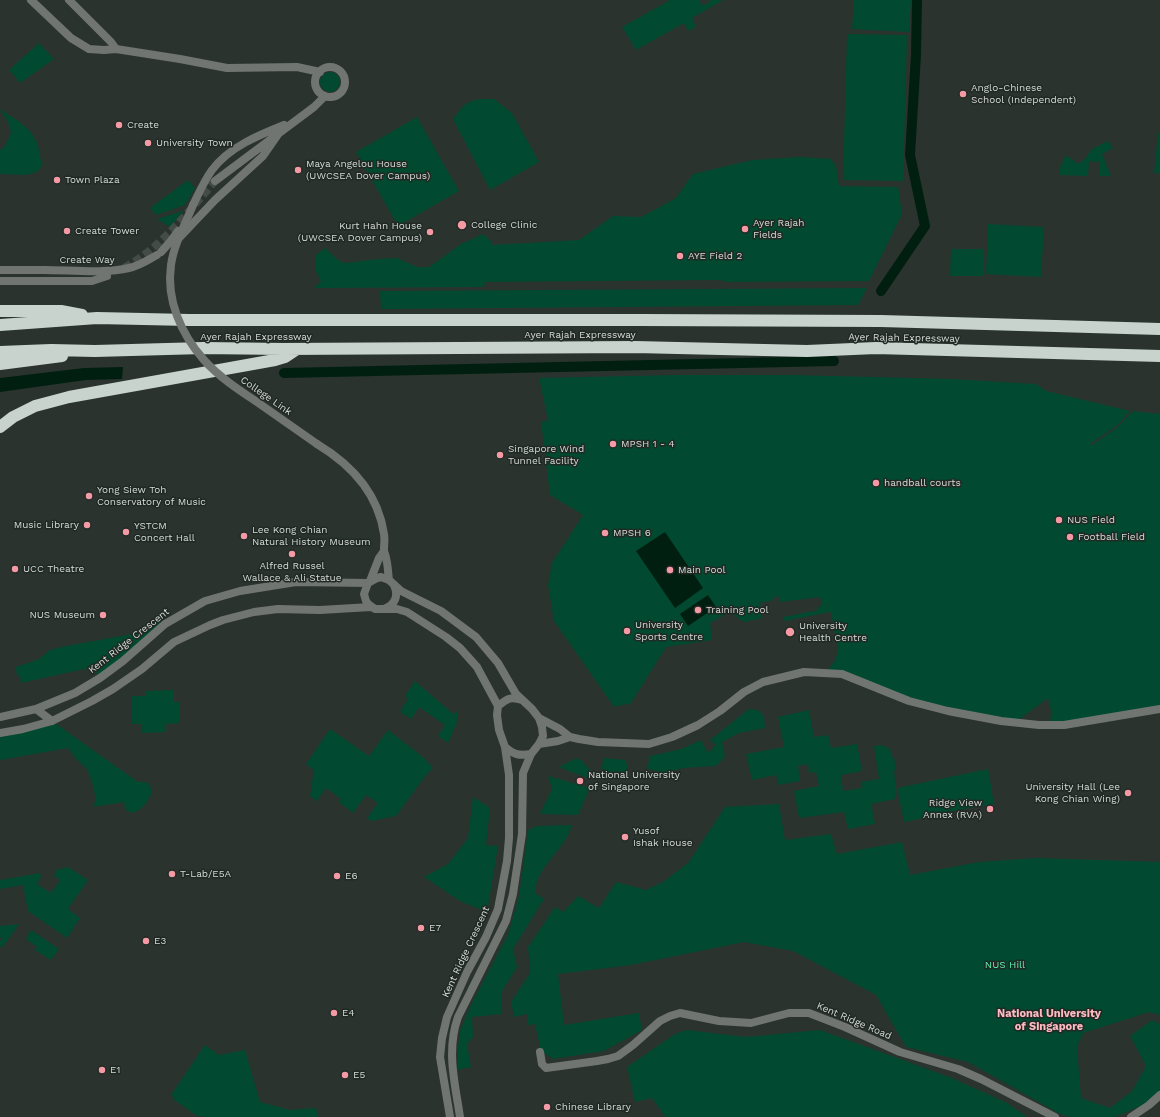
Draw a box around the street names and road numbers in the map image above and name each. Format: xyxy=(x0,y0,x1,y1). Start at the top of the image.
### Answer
street label: Create Way xyxy=(59,254,115,266)
street label: Ayer Rajah Expressway xyxy=(524,329,636,341)
street label: Ayer Rajah Expressway xyxy=(200,331,312,343)
street label: Ayer Rajah Expressway xyxy=(848,331,960,345)
street label: College Link xyxy=(238,374,294,418)
street label: Kent Ridge Crescent xyxy=(86,606,172,676)
street label: Kent Ridge Crescent xyxy=(440,905,492,999)
street label: Kent Ridge Road xyxy=(815,1000,893,1042)

